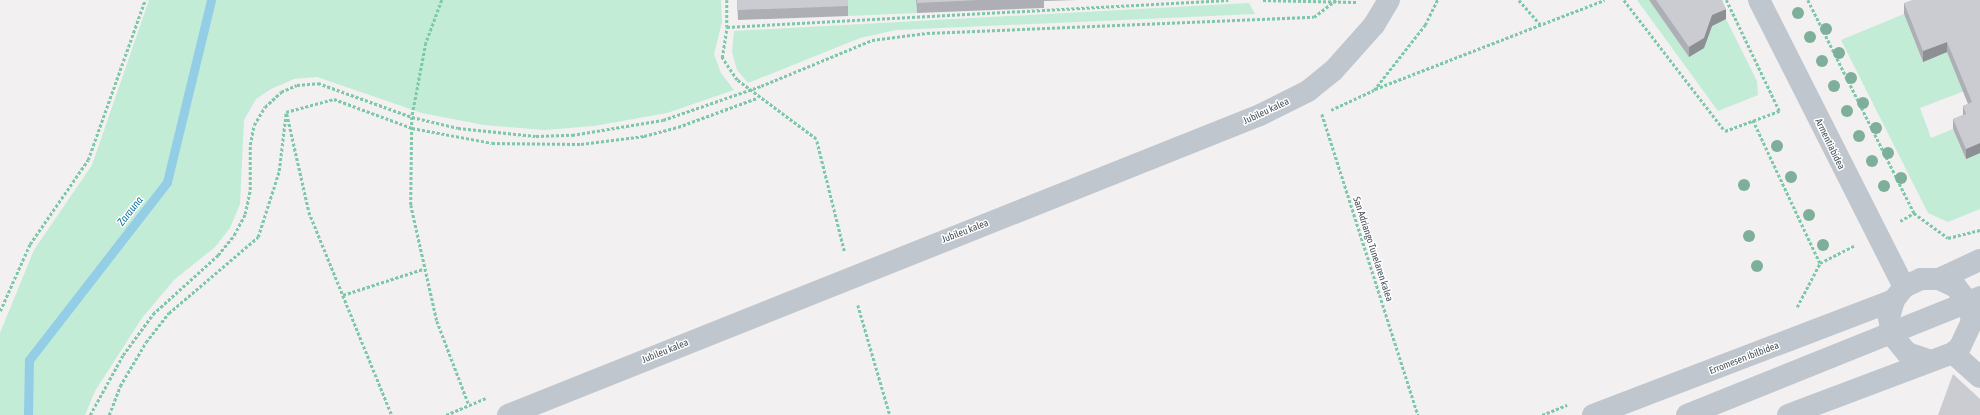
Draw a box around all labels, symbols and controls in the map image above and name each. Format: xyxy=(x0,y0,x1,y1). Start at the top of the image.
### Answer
street label: Jubileu kalea xyxy=(1241,95,1291,127)
street label: Armentiabidea xyxy=(1812,117,1848,171)
water label: Zarauna xyxy=(114,194,146,228)
street label: San Adriango Tunelaren kalea xyxy=(1350,195,1396,303)
street label: Jubileu kalea xyxy=(940,217,990,245)
street label: Jubileu kalea xyxy=(640,336,690,366)
street label: Erromesen ibilbidea xyxy=(1707,339,1781,377)

